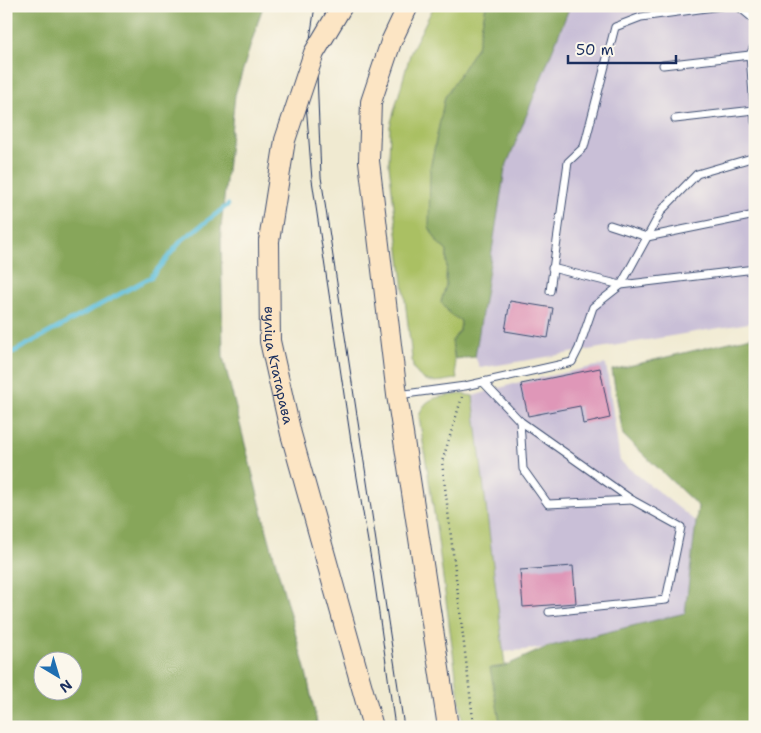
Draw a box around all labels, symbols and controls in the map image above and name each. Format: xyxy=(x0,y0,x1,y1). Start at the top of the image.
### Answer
scale bar xyxy=(568,32,676,64)
text: 50 m xyxy=(576,40,614,60)
street label: вуліца Ктатарава xyxy=(261,306,298,426)
north arrow xyxy=(32,650,82,700)
text: N xyxy=(56,676,76,697)

